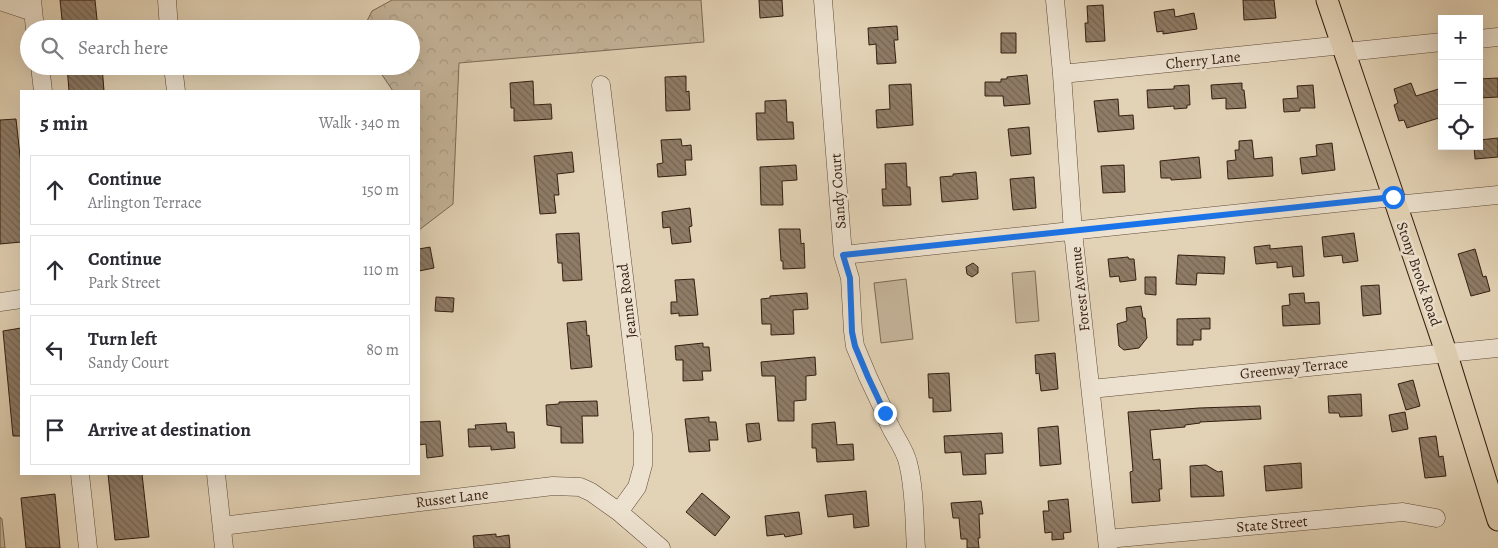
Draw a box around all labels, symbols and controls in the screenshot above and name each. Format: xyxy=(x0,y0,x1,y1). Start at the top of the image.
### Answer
map controls xyxy=(1438,15,1483,150)
button: + xyxy=(1438,15,1483,60)
search box xyxy=(20,20,420,75)
icon: search xyxy=(38,34,66,62)
text: Search here xyxy=(78,35,168,61)
street label: Cherry Lane xyxy=(1165,46,1242,74)
button: − xyxy=(1438,60,1483,105)
button: locate xyxy=(1438,105,1483,150)
text: 5 min xyxy=(40,109,88,137)
text: Walk · 340 m xyxy=(319,112,400,134)
street label: Sandy Court xyxy=(825,152,851,230)
text: Continue xyxy=(88,166,162,192)
icon: ahead xyxy=(41,176,69,204)
text: 150 m xyxy=(362,179,399,201)
route start xyxy=(1382,186,1405,209)
text: Arlington Terrace xyxy=(88,192,202,214)
street label: Stony Brook Road xyxy=(1392,219,1446,330)
street label: Forest Avenue xyxy=(1066,245,1094,333)
text: Continue xyxy=(88,246,162,272)
icon: ahead xyxy=(41,256,69,284)
text: 110 m xyxy=(363,259,399,281)
street label: Jeanne Road xyxy=(612,261,642,340)
text: Park Street xyxy=(88,272,161,294)
text: Turn left xyxy=(88,326,157,352)
icon: left xyxy=(41,336,69,364)
text: 80 m xyxy=(366,339,399,361)
text: Sandy Court xyxy=(88,352,169,374)
street label: Greenway Terrace xyxy=(1239,352,1349,384)
route end xyxy=(874,402,897,425)
icon: arrive xyxy=(41,416,69,444)
text: Arrive at destination xyxy=(88,417,251,443)
street label: Russet Lane xyxy=(415,484,490,512)
street label: State Street xyxy=(1236,511,1308,537)

